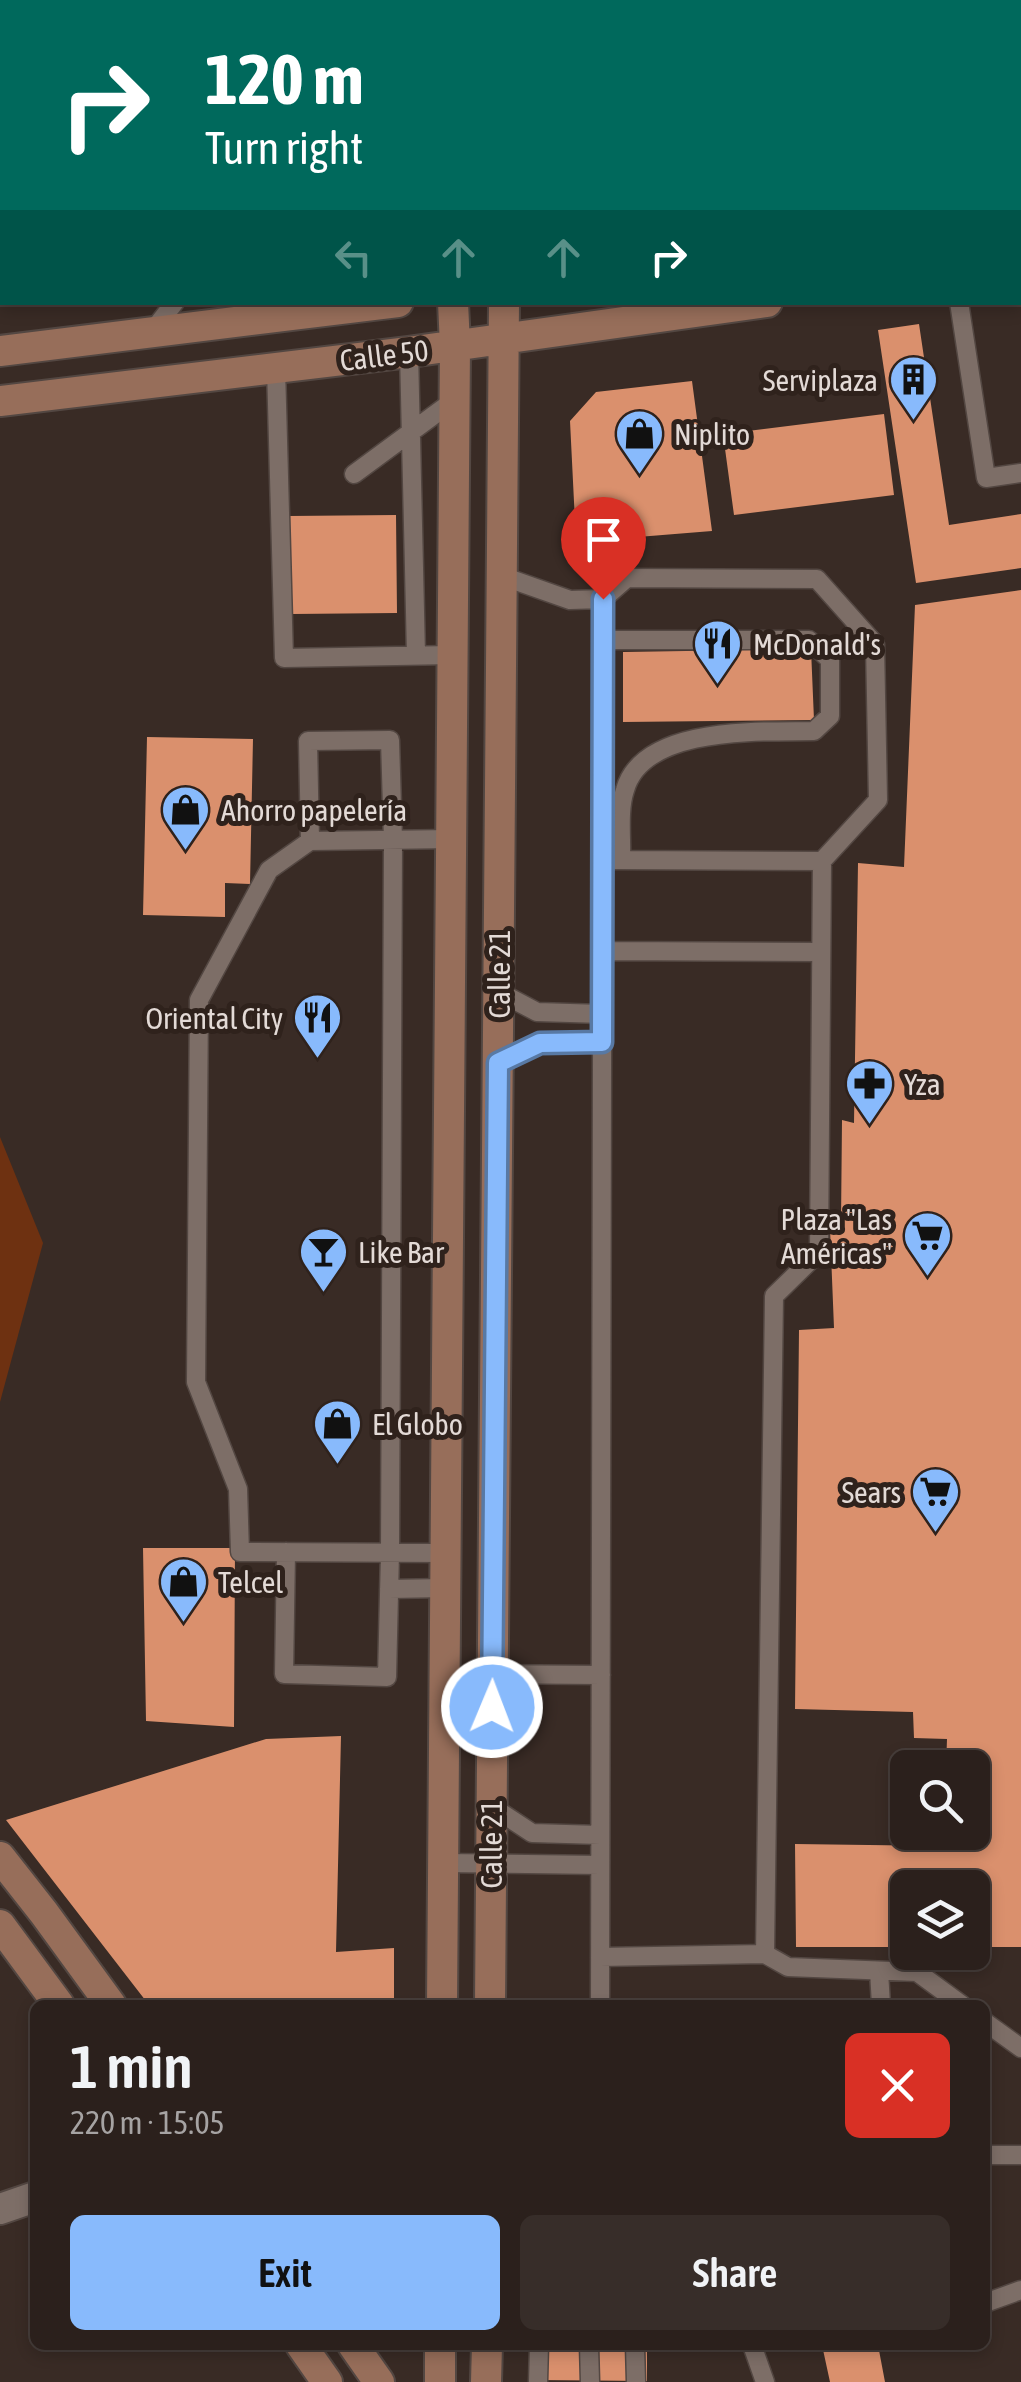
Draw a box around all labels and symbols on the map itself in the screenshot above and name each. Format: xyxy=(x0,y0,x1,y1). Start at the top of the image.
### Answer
street label: Calle 50 xyxy=(338,333,430,377)
building icon: Serviplaza xyxy=(887,354,939,422)
place label: Serviplaza xyxy=(763,363,878,397)
shop icon: Niplito xyxy=(613,408,665,476)
place label: Niplito xyxy=(674,417,750,451)
pin xyxy=(561,497,646,600)
restaurant icon: McDonald's xyxy=(692,618,744,686)
place label: McDonald's xyxy=(753,627,881,661)
shop icon: Ahorro papelería xyxy=(160,784,212,852)
place label: Ahorro papelería xyxy=(221,793,407,827)
street label: Calle 21 xyxy=(482,930,516,1018)
restaurant icon: Oriental City xyxy=(292,992,344,1060)
place label: Oriental City xyxy=(146,1001,283,1035)
pharmacy icon: Yza xyxy=(843,1058,895,1126)
place label: Yza xyxy=(904,1067,941,1101)
place label: Plaza "Las Américas" xyxy=(781,1202,892,1270)
supermarket icon: Plaza "Las Américas" xyxy=(901,1210,953,1278)
bar icon: Like Bar xyxy=(297,1226,349,1294)
place label: Like Bar xyxy=(358,1235,445,1269)
shop icon: El Globo xyxy=(311,1398,363,1466)
place label: El Globo xyxy=(372,1407,463,1441)
supermarket icon: Sears xyxy=(910,1466,962,1534)
place label: Sears xyxy=(841,1475,901,1509)
shop icon: Telcel xyxy=(157,1556,209,1624)
place label: Telcel xyxy=(218,1565,283,1599)
position arrow xyxy=(440,1655,544,1759)
street label: Calle 21 xyxy=(474,1800,508,1888)

